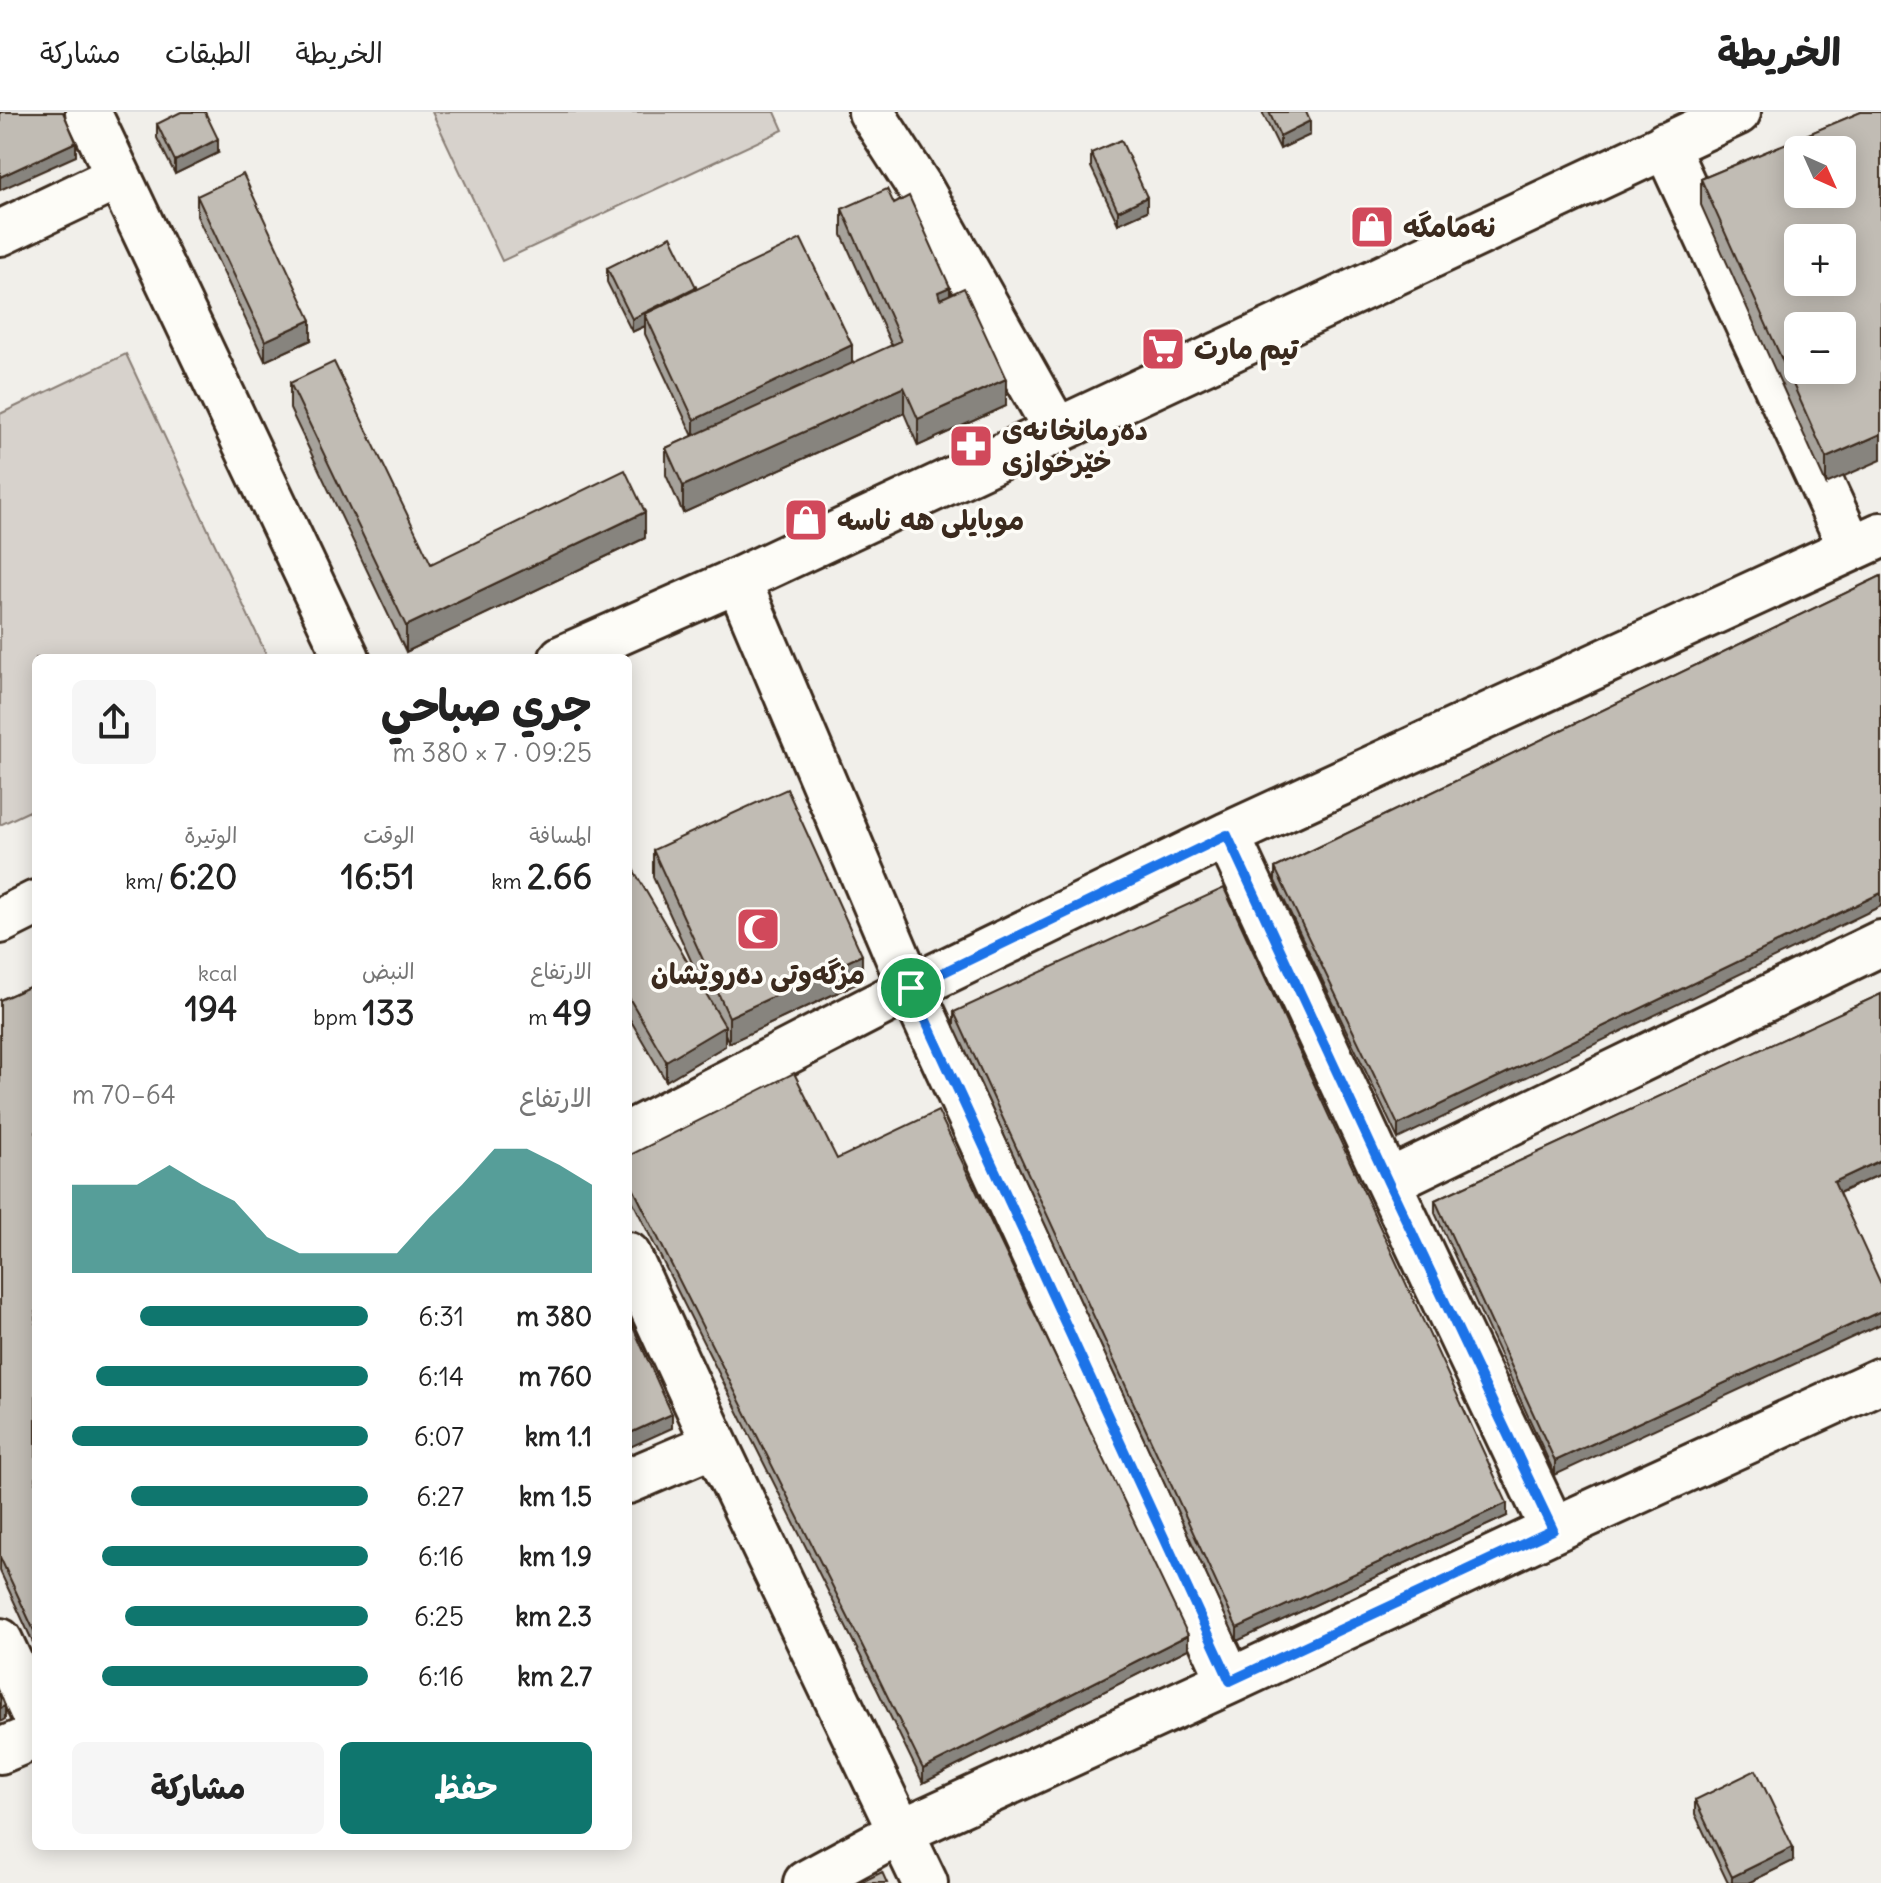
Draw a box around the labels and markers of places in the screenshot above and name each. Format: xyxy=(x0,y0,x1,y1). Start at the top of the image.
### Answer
shop icon: نەمامگە xyxy=(1348,203,1396,251)
place label: نەمامگە xyxy=(1403,209,1496,245)
supermarket icon: تیم مارت xyxy=(1139,325,1187,373)
place label: تیم مارت xyxy=(1194,331,1299,371)
place label: دەرمانخانەی خێرخوازی xyxy=(1002,412,1148,481)
pharmacy icon: دەرمانخانەی خێرخوازی xyxy=(947,422,995,470)
shop icon: موبایلی هه ناسه xyxy=(782,496,830,544)
place label: موبایلی هه ناسه xyxy=(837,502,1024,539)
mosque icon: مزگەوتی دەروێشان xyxy=(734,905,782,953)
pin xyxy=(877,954,945,1022)
place label: مزگەوتی دەروێشان xyxy=(651,956,865,993)

